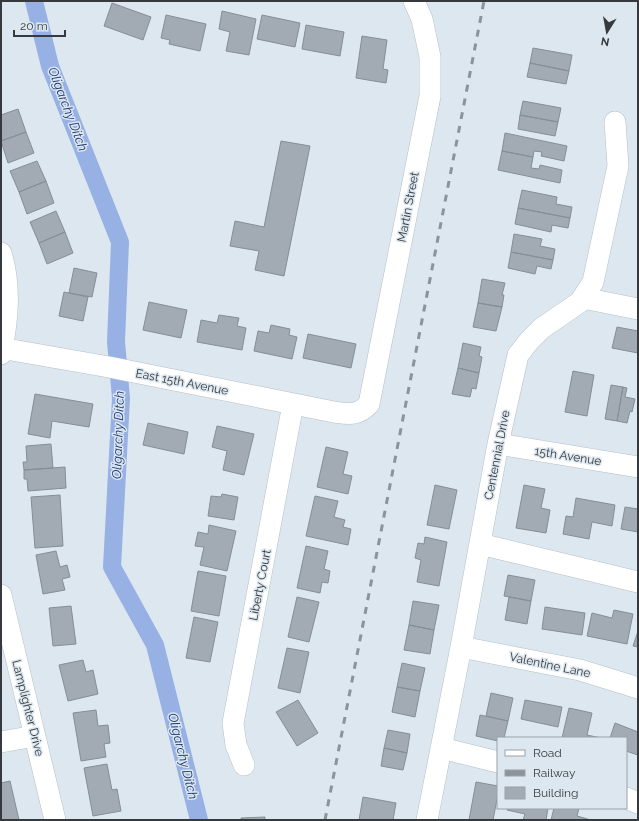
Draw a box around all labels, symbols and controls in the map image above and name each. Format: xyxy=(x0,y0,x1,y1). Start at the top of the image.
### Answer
scale bar xyxy=(14,12,65,38)
north arrow xyxy=(587,12,627,52)
text: 20 m xyxy=(20,19,48,33)
text: N xyxy=(600,34,611,49)
water label: Oligarchy Ditch xyxy=(45,65,91,153)
street label: Martin Street xyxy=(394,171,422,243)
street label: East 15th Avenue xyxy=(134,366,230,398)
water label: Oligarchy Ditch xyxy=(109,391,127,479)
street label: Centennial Drive xyxy=(481,409,513,501)
street label: 15th Avenue xyxy=(534,444,602,468)
street label: Liberty Court xyxy=(246,548,274,622)
street label: Valentine Lane xyxy=(508,650,592,680)
street label: Lamplighter Drive xyxy=(9,658,47,758)
water label: Oligarchy Ditch xyxy=(165,711,201,801)
legend xyxy=(497,737,627,809)
text: Road xyxy=(533,746,562,760)
text: Railway xyxy=(533,766,576,780)
text: Building xyxy=(533,786,579,800)

